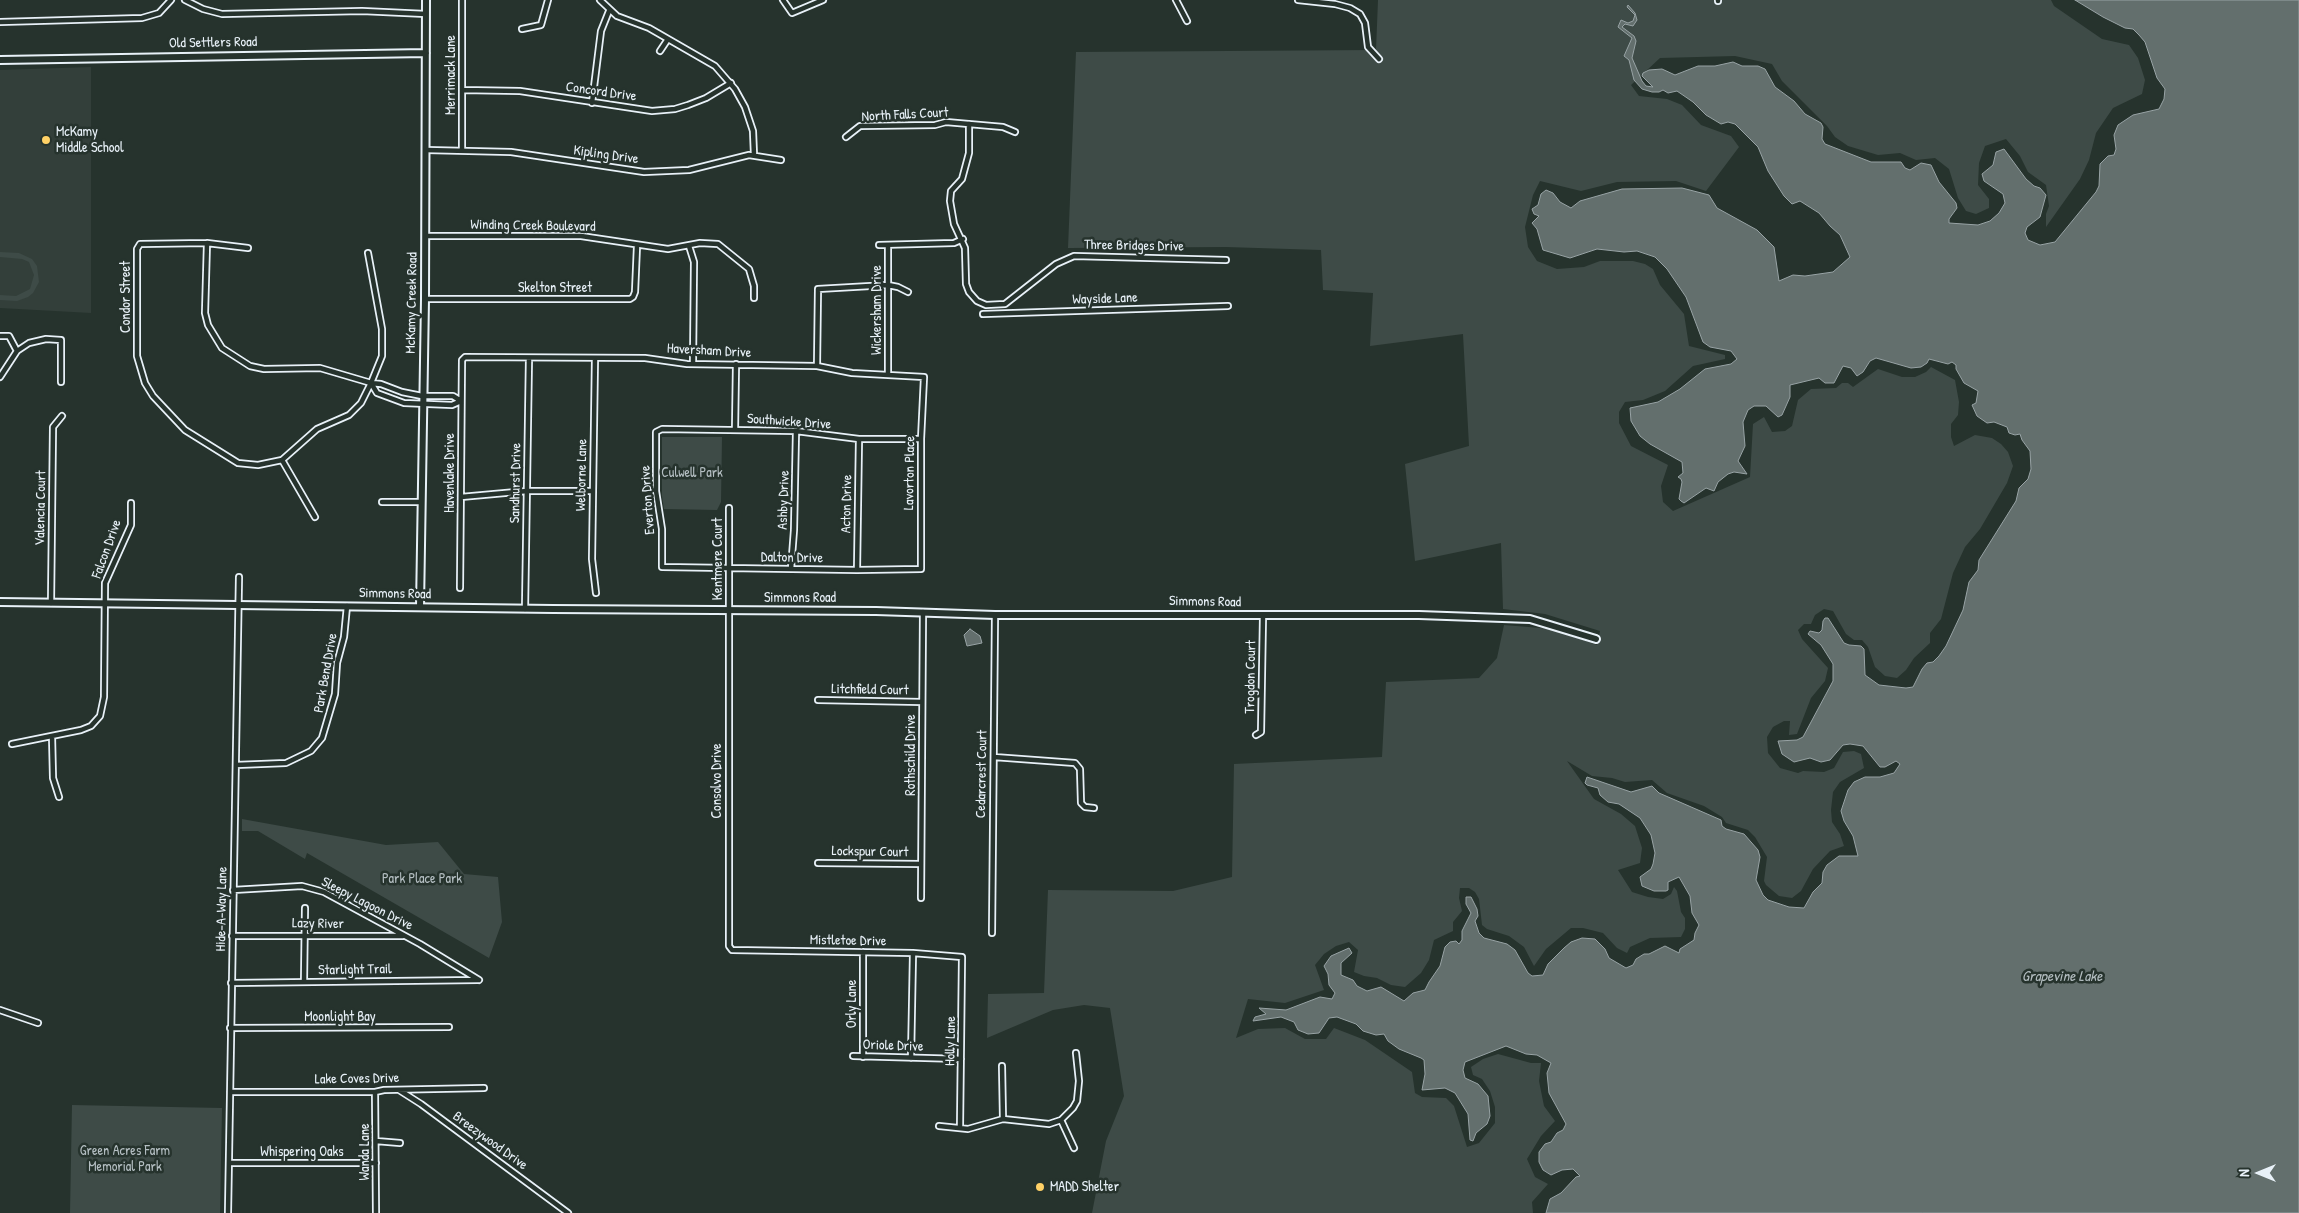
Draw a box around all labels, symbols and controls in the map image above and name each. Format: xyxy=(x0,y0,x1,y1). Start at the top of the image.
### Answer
street label: Old Settlers Road xyxy=(169,34,257,52)
street label: Merrimack Lane xyxy=(443,35,459,115)
street label: Concord Drive xyxy=(565,79,637,105)
street label: North Falls Court xyxy=(861,104,949,126)
place label: McKamy Middle School xyxy=(56,124,124,156)
marker: McKamy Middle School xyxy=(40,134,52,146)
street label: Kipling Drive xyxy=(572,142,640,168)
street label: Winding Creek Boulevard xyxy=(470,217,596,235)
street label: Three Bridges Drive xyxy=(1084,237,1184,255)
street label: McKamy Creek Road xyxy=(403,252,421,354)
street label: Condor Street xyxy=(118,261,134,333)
street label: Wickersham Drive xyxy=(869,265,885,355)
street label: Skelton Street xyxy=(518,280,592,296)
street label: Wayside Lane xyxy=(1072,289,1138,309)
street label: Haversham Drive xyxy=(666,340,752,362)
street label: Southwicke Drive xyxy=(746,411,832,433)
street label: Havenlake Drive xyxy=(442,433,458,513)
street label: Lavorton Place xyxy=(901,436,919,510)
street label: Welborne Lane xyxy=(573,439,591,511)
street label: Sandhurst Drive xyxy=(507,443,525,523)
street label: Everton Drive xyxy=(637,465,659,535)
park label: Culwell Park xyxy=(661,465,723,481)
street label: Valencia Court xyxy=(32,470,50,546)
street label: Ashby Drive xyxy=(775,470,793,530)
street label: Acton Drive xyxy=(838,475,856,533)
street label: Falcon Drive xyxy=(89,517,125,581)
street label: Kentmere Court xyxy=(710,518,726,600)
street label: Dalton Drive xyxy=(761,549,823,567)
street label: Simmons Road xyxy=(359,585,431,603)
street label: Simmons Road xyxy=(764,590,836,606)
street label: Simmons Road xyxy=(1169,593,1241,611)
street label: Park Bend Drive xyxy=(311,632,341,714)
street label: Trogdon Court xyxy=(1242,640,1260,714)
street label: Litchfield Court xyxy=(831,681,909,699)
street label: Rothschild Drive xyxy=(903,714,919,796)
street label: Cedarcrest Court xyxy=(973,730,991,818)
street label: Consolvo Drive xyxy=(709,743,725,819)
street label: Lockspur Court xyxy=(831,843,909,861)
street label: Hide-A-Way Lane xyxy=(213,867,231,951)
park label: Park Place Park xyxy=(382,871,462,887)
street label: Sleepy Lagoon Drive xyxy=(318,874,416,934)
street label: Lazy River xyxy=(292,915,344,933)
street label: Mistletoe Drive xyxy=(810,932,886,950)
street label: Starlight Trail xyxy=(318,961,392,979)
water label: Grapevine Lake xyxy=(2022,968,2102,986)
street label: Orly Lane xyxy=(844,980,860,1028)
street label: Moonlight Bay xyxy=(304,1009,376,1025)
street label: Holly Lane xyxy=(942,1016,960,1066)
street label: Oriole Drive xyxy=(862,1037,924,1055)
street label: Lake Coves Drive xyxy=(314,1070,400,1088)
street label: Breezywood Drive xyxy=(449,1108,531,1174)
street label: Wanda Lane xyxy=(357,1123,373,1181)
park label: Green Acres Farm Memorial Park xyxy=(80,1143,170,1176)
street label: Whispering Oaks xyxy=(260,1144,344,1160)
north arrow xyxy=(2234,1148,2284,1198)
text: N xyxy=(2234,1169,2253,1177)
place label: MADD Shelter xyxy=(1050,1179,1119,1195)
marker: MADD Shelter xyxy=(1034,1181,1046,1193)

